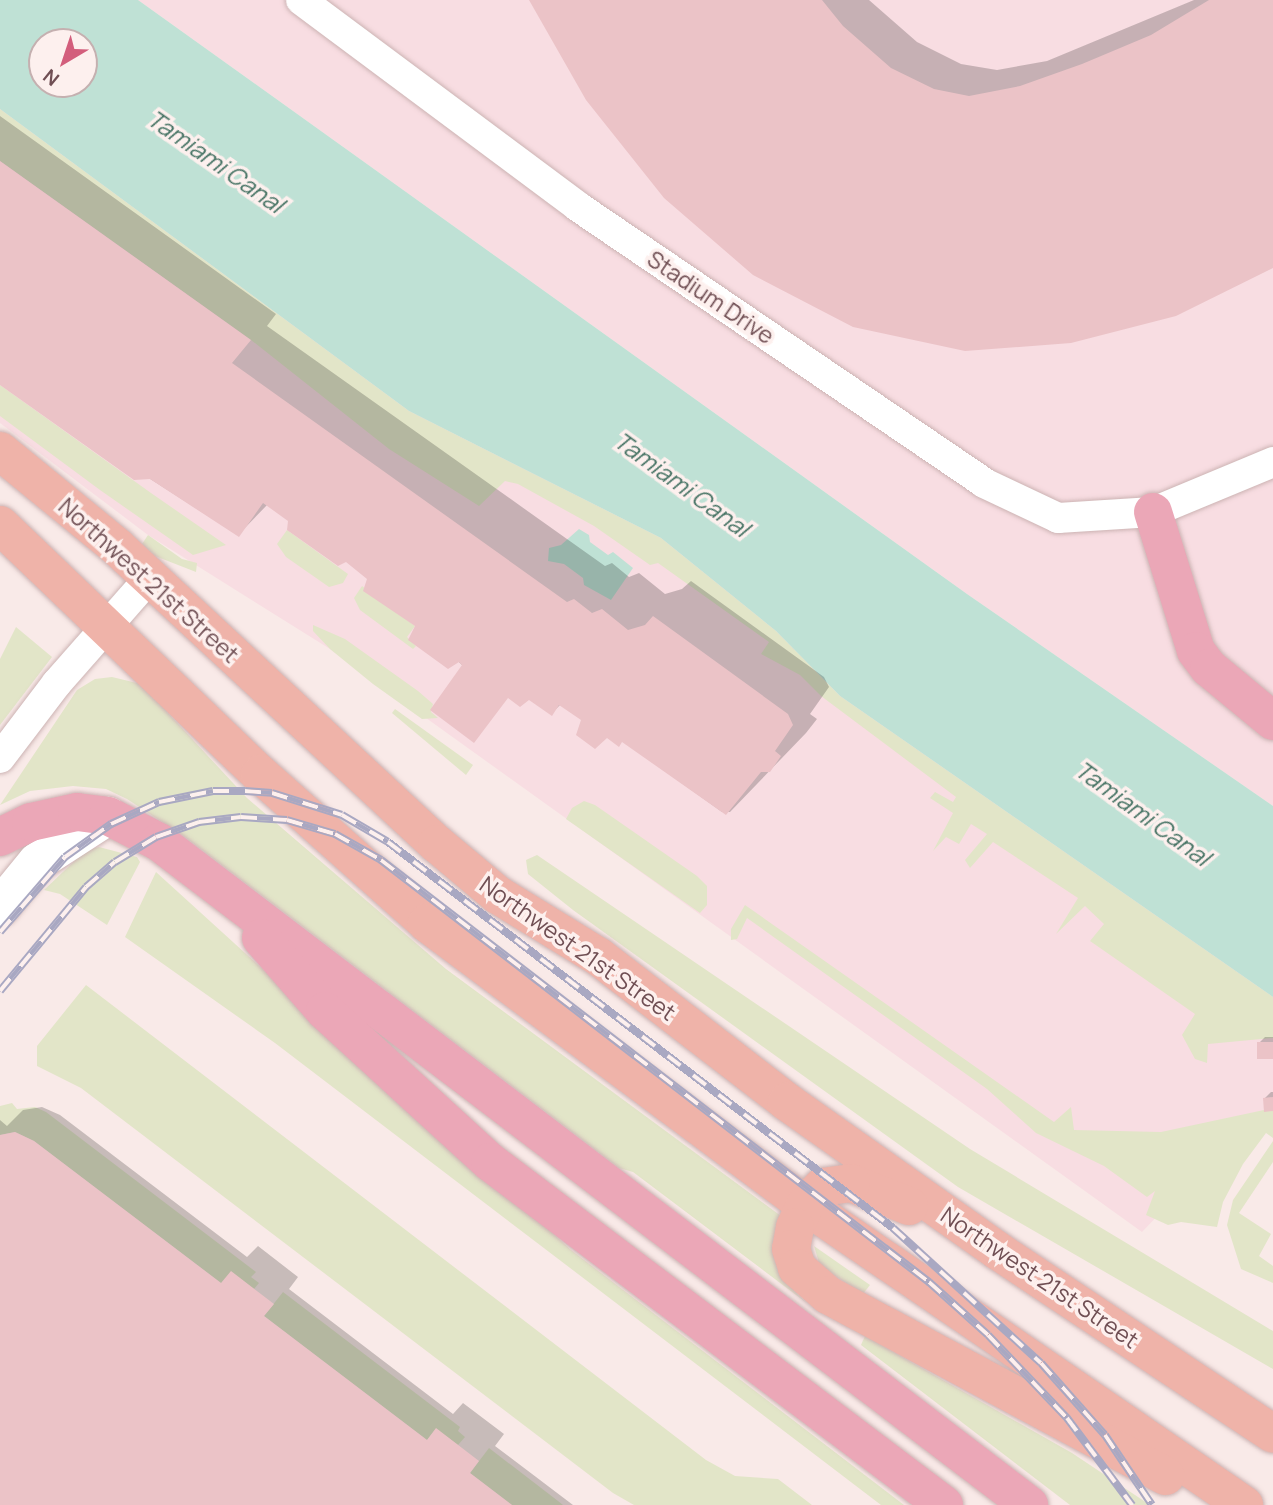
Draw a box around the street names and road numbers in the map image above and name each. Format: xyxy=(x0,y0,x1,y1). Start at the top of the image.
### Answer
street label: Stadium Drive xyxy=(642,245,780,349)
street label: Northwest 21st Street xyxy=(53,492,245,668)
street label: Northwest 21st Street xyxy=(475,870,681,1026)
street label: Northwest 21st Street xyxy=(936,1201,1144,1353)

